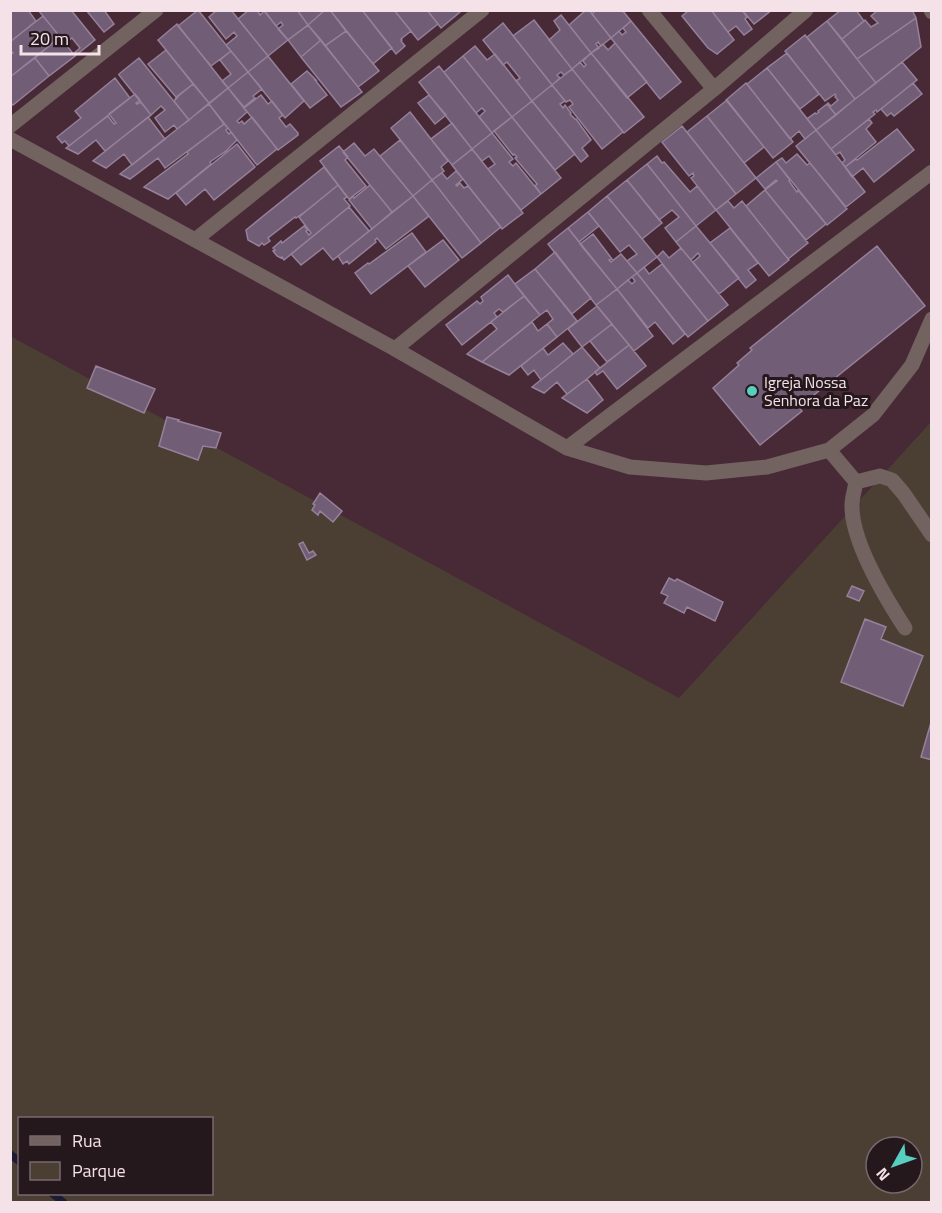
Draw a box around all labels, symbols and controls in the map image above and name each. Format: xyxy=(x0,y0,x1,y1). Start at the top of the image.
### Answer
scale bar xyxy=(21,18,99,56)
text: 20 m xyxy=(30,25,69,52)
place label: Igreja Nossa Senhora da Paz xyxy=(764,370,868,412)
marker: Igreja Nossa Senhora da Paz xyxy=(745,384,759,398)
legend xyxy=(18,1117,213,1195)
text: Rua xyxy=(72,1127,102,1154)
north arrow xyxy=(864,1135,924,1195)
text: Parque xyxy=(72,1157,126,1184)
text: N xyxy=(870,1163,895,1187)

